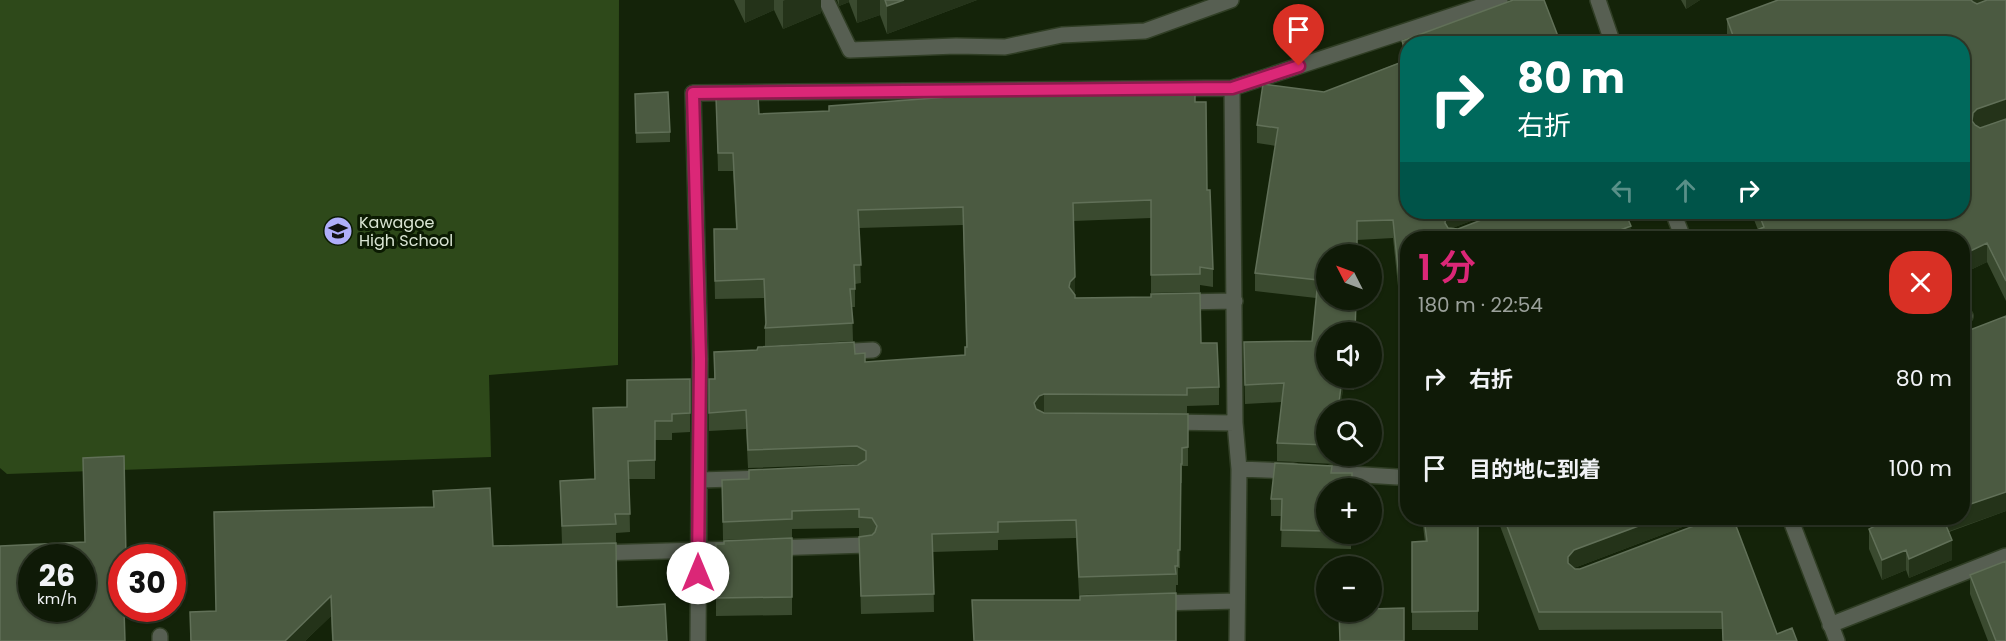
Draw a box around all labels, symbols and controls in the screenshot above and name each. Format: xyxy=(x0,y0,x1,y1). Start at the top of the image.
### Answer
pin xyxy=(1273,4,1324,66)
icon: arrive xyxy=(1282,13,1315,46)
text: 80 m xyxy=(1517,49,1625,108)
icon: right xyxy=(1418,60,1496,138)
text: 右折 xyxy=(1517,107,1571,144)
icon: left xyxy=(1606,174,1639,207)
icon: ahead xyxy=(1669,174,1702,207)
icon: right xyxy=(1732,174,1765,207)
place label: Kawagoe High School xyxy=(359,211,453,252)
school or university icon: Kawagoe High School xyxy=(322,215,354,247)
text: 1 分 xyxy=(1418,242,1476,293)
north arrow xyxy=(1316,244,1382,310)
map controls xyxy=(1316,244,1382,622)
button: close xyxy=(1889,251,1952,314)
text: 180 m · 22:54 xyxy=(1418,291,1543,319)
button: sound xyxy=(1316,322,1382,388)
icon: right xyxy=(1418,362,1451,395)
text: 80 m xyxy=(1896,363,1952,394)
text: 右折 xyxy=(1469,364,1513,395)
button: search xyxy=(1316,400,1382,466)
icon: arrive xyxy=(1418,452,1451,485)
text: 100 m xyxy=(1889,453,1952,484)
text: 目的地に到着 xyxy=(1469,454,1601,485)
button: + xyxy=(1316,478,1382,544)
position arrow xyxy=(666,541,730,605)
speed limit sign: 30 xyxy=(108,544,186,622)
text: 26 xyxy=(39,554,75,597)
button: − xyxy=(1316,556,1382,622)
text: km/h xyxy=(37,588,77,609)

